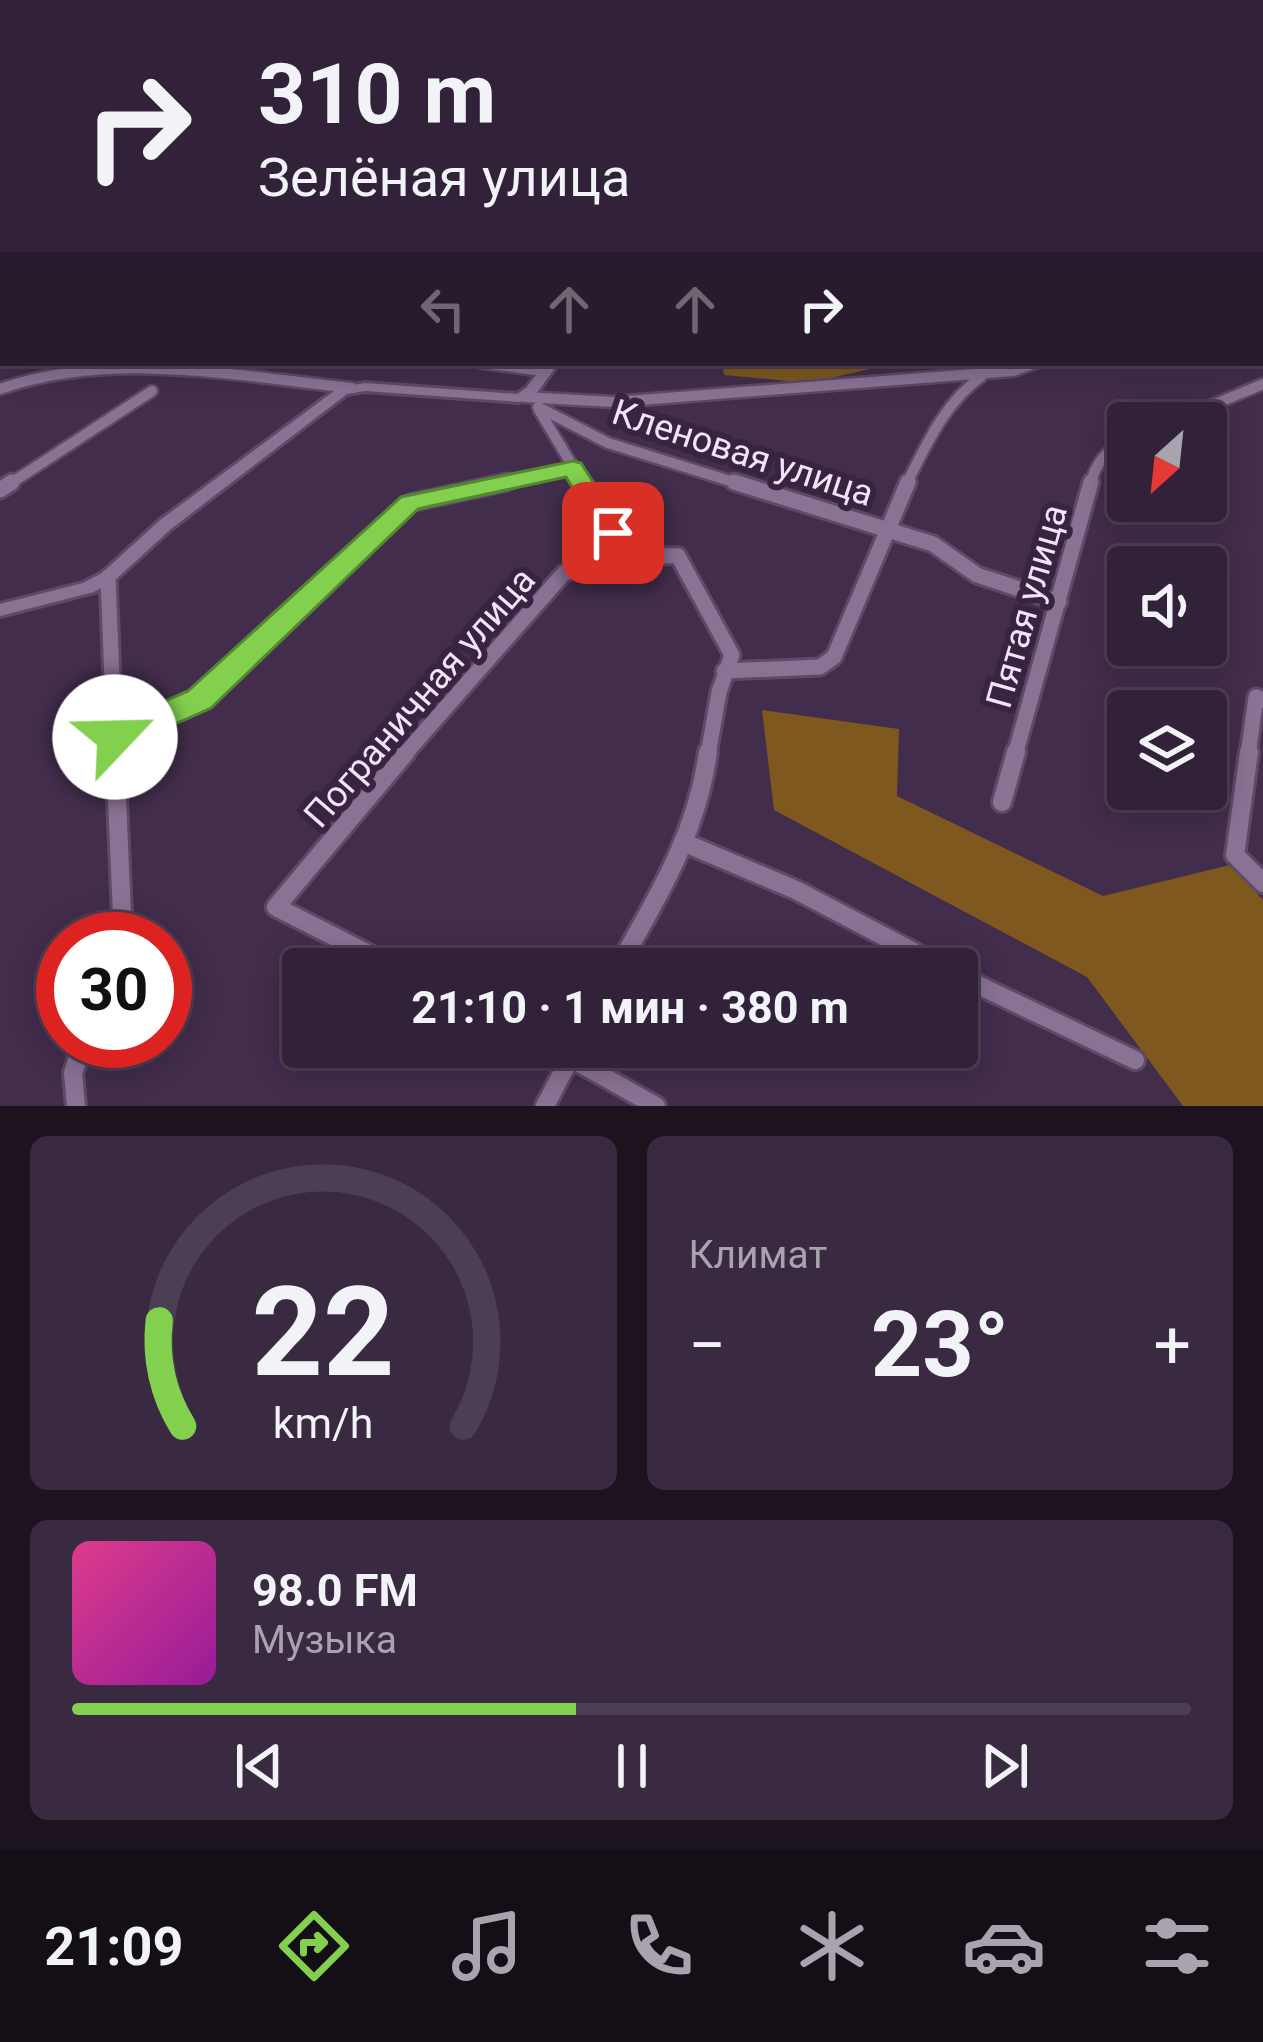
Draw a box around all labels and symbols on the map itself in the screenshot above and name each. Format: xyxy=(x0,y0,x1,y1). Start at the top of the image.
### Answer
street label: Кленовая улица xyxy=(607,391,879,515)
north arrow xyxy=(1107,402,1227,522)
pin xyxy=(562,482,664,584)
street label: Пятая улица xyxy=(978,500,1076,713)
street label: Пограничная улица xyxy=(296,559,544,836)
position arrow xyxy=(52,674,178,800)
speed limit sign: 30 xyxy=(36,912,192,1068)

